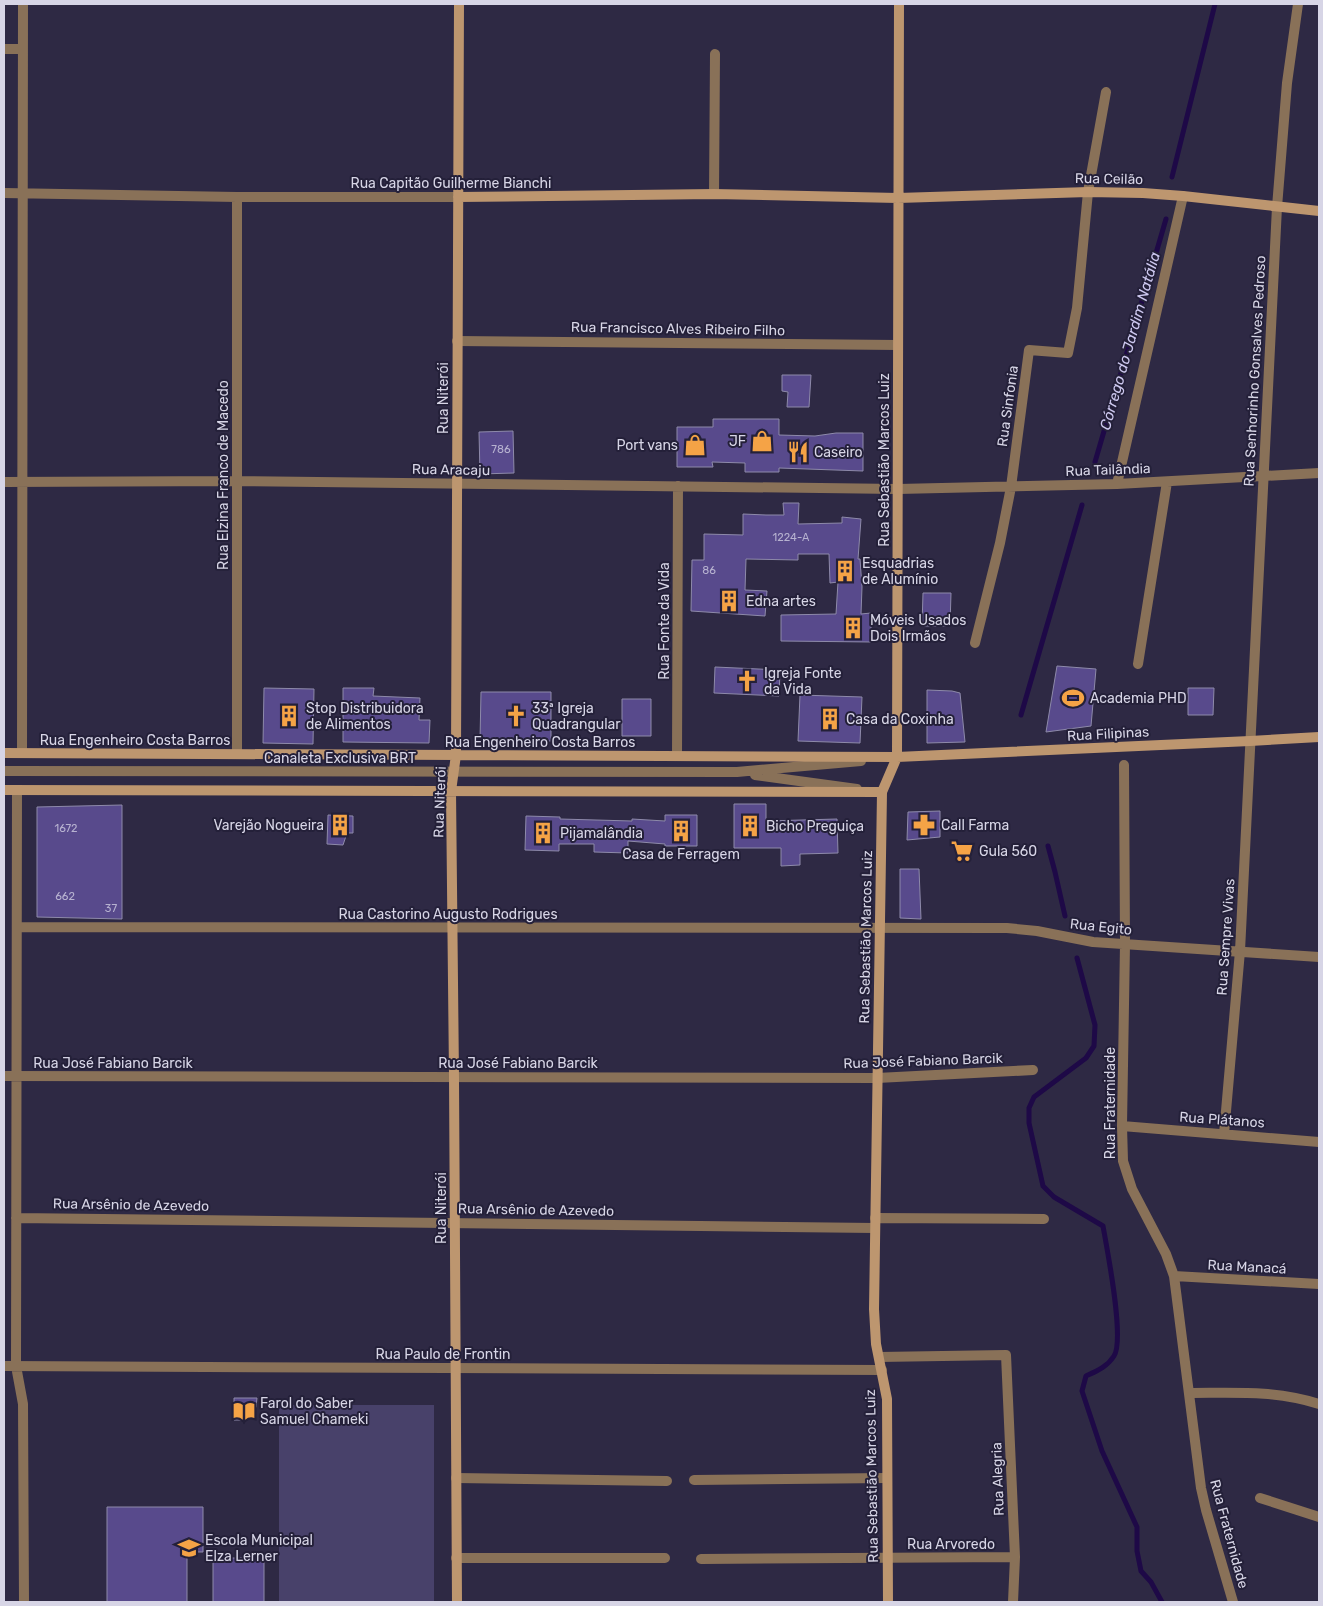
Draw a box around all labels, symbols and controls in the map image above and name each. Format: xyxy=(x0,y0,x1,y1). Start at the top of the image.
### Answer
street label: Rua Ceilão xyxy=(1075,170,1143,188)
street label: Rua Capitão Guilherme Bianchi xyxy=(351,175,551,192)
water label: Córrego do Jardim Natália xyxy=(1096,250,1164,432)
street label: Rua Senhorinho Gonsalves Pedroso xyxy=(1240,255,1270,487)
street label: Rua Francisco Alves Ribeiro Filho xyxy=(571,319,785,339)
street label: Rua Niterói xyxy=(435,362,452,434)
street label: Rua Sinfonia xyxy=(994,364,1022,448)
street label: Rua Sebastião Marcos Luiz xyxy=(876,373,893,547)
street label: Rua Elzina Franco de Macedo xyxy=(215,380,232,570)
shop icon: JF xyxy=(749,428,775,454)
shop icon: Port vans xyxy=(682,432,708,458)
place label: JF xyxy=(729,433,746,450)
place label: Port vans xyxy=(616,437,678,454)
restaurant icon: Caseiro xyxy=(785,439,811,465)
house number: 786 xyxy=(491,443,511,456)
place label: Caseiro xyxy=(814,444,863,461)
street label: Rua Tailândia xyxy=(1065,460,1151,480)
street label: Rua Aracaju xyxy=(412,461,490,479)
house number: 1224-A xyxy=(773,531,810,544)
place label: Esquadrias de Alumínio xyxy=(862,555,938,588)
building icon: Esquadrias de Alumínio xyxy=(832,558,858,584)
street label: Rua Fonte da Vida xyxy=(656,562,673,680)
house number: 86 xyxy=(702,564,716,577)
building icon: Edna artes xyxy=(716,588,742,614)
place label: Edna artes xyxy=(746,593,816,610)
place label: Móveis Usados Dois Irmãos xyxy=(870,612,966,645)
building icon: Móveis Usados Dois Irmãos xyxy=(840,615,866,641)
place label: Igreja Fonte da Vida xyxy=(764,665,842,698)
church icon: Igreja Fonte da Vida xyxy=(734,668,760,694)
sports icon: Academia PHD xyxy=(1060,685,1086,711)
place label: Academia PHD xyxy=(1090,690,1187,707)
place label: Stop Distribuidora de Alimentos xyxy=(306,700,424,733)
place label: 33ª Igreja Quadrangular xyxy=(532,700,621,733)
building icon: Stop Distribuidora de Alimentos xyxy=(276,703,302,729)
church icon: 33ª Igreja Quadrangular xyxy=(503,703,529,729)
building icon: Casa da Coxinha xyxy=(817,706,843,732)
place label: Casa da Coxinha xyxy=(846,711,954,728)
street label: Rua Filipinas xyxy=(1067,723,1149,745)
street label: Rua Engenheiro Costa Barros xyxy=(40,732,230,749)
street label: Rua Engenheiro Costa Barros xyxy=(445,734,635,751)
street label: Canaleta Exclusiva BRT xyxy=(264,750,416,767)
street label: Rua Niterói xyxy=(430,766,450,838)
building icon: Varejão Nogueira xyxy=(327,812,353,838)
pharmacy icon: Call Farma xyxy=(911,812,937,838)
building icon: Bicho Preguiça xyxy=(737,813,763,839)
place label: Varejão Nogueira xyxy=(213,817,324,834)
place label: Call Farma xyxy=(941,817,1009,834)
building icon: Casa de Ferragem xyxy=(668,818,694,844)
place label: Bicho Preguiça xyxy=(766,818,864,835)
building icon: Pijamalândia xyxy=(530,820,556,846)
house number: 1672 xyxy=(54,822,78,835)
place label: Pijamalândia xyxy=(560,825,643,842)
supermarket icon: Gula 560 xyxy=(949,838,975,864)
place label: Gula 560 xyxy=(979,843,1037,860)
place label: Casa de Ferragem xyxy=(622,846,740,863)
street label: Rua Sebastião Marcos Luiz xyxy=(856,850,876,1024)
street label: Rua Sempre Vivas xyxy=(1213,878,1239,996)
house number: 662 xyxy=(55,890,75,903)
house number: 37 xyxy=(105,902,117,915)
street label: Rua Castorino Augusto Rodrigues xyxy=(338,906,558,923)
street label: Rua Egito xyxy=(1069,915,1133,939)
street label: Rua Fraternidade xyxy=(1102,1047,1119,1159)
street label: Rua José Fabiano Barcik xyxy=(843,1050,1004,1072)
street label: Rua José Fabiano Barcik xyxy=(33,1055,194,1072)
street label: Rua José Fabiano Barcik xyxy=(438,1055,599,1072)
street label: Rua Plátanos xyxy=(1179,1109,1265,1131)
street label: Rua Niterói xyxy=(433,1172,450,1244)
street label: Rua Arsênio de Azevedo xyxy=(53,1195,209,1215)
street label: Rua Arsênio de Azevedo xyxy=(458,1200,614,1220)
street label: Rua Manacá xyxy=(1207,1256,1287,1278)
street label: Rua Paulo de Frontin xyxy=(375,1346,511,1363)
street label: Rua Sebastião Marcos Luiz xyxy=(862,1389,882,1563)
place label: Farol do Saber Samuel Chameki xyxy=(260,1395,368,1428)
library icon: Farol do Saber Samuel Chameki xyxy=(231,1398,257,1424)
street label: Rua Alegria xyxy=(988,1442,1008,1516)
street label: Rua Fraternidade xyxy=(1206,1478,1252,1591)
place label: Escola Municipal Elza Lerner xyxy=(205,1532,313,1565)
school or university icon: Escola Municipal Elza Lerner xyxy=(176,1535,202,1561)
street label: Rua Arvoredo xyxy=(907,1536,995,1553)

